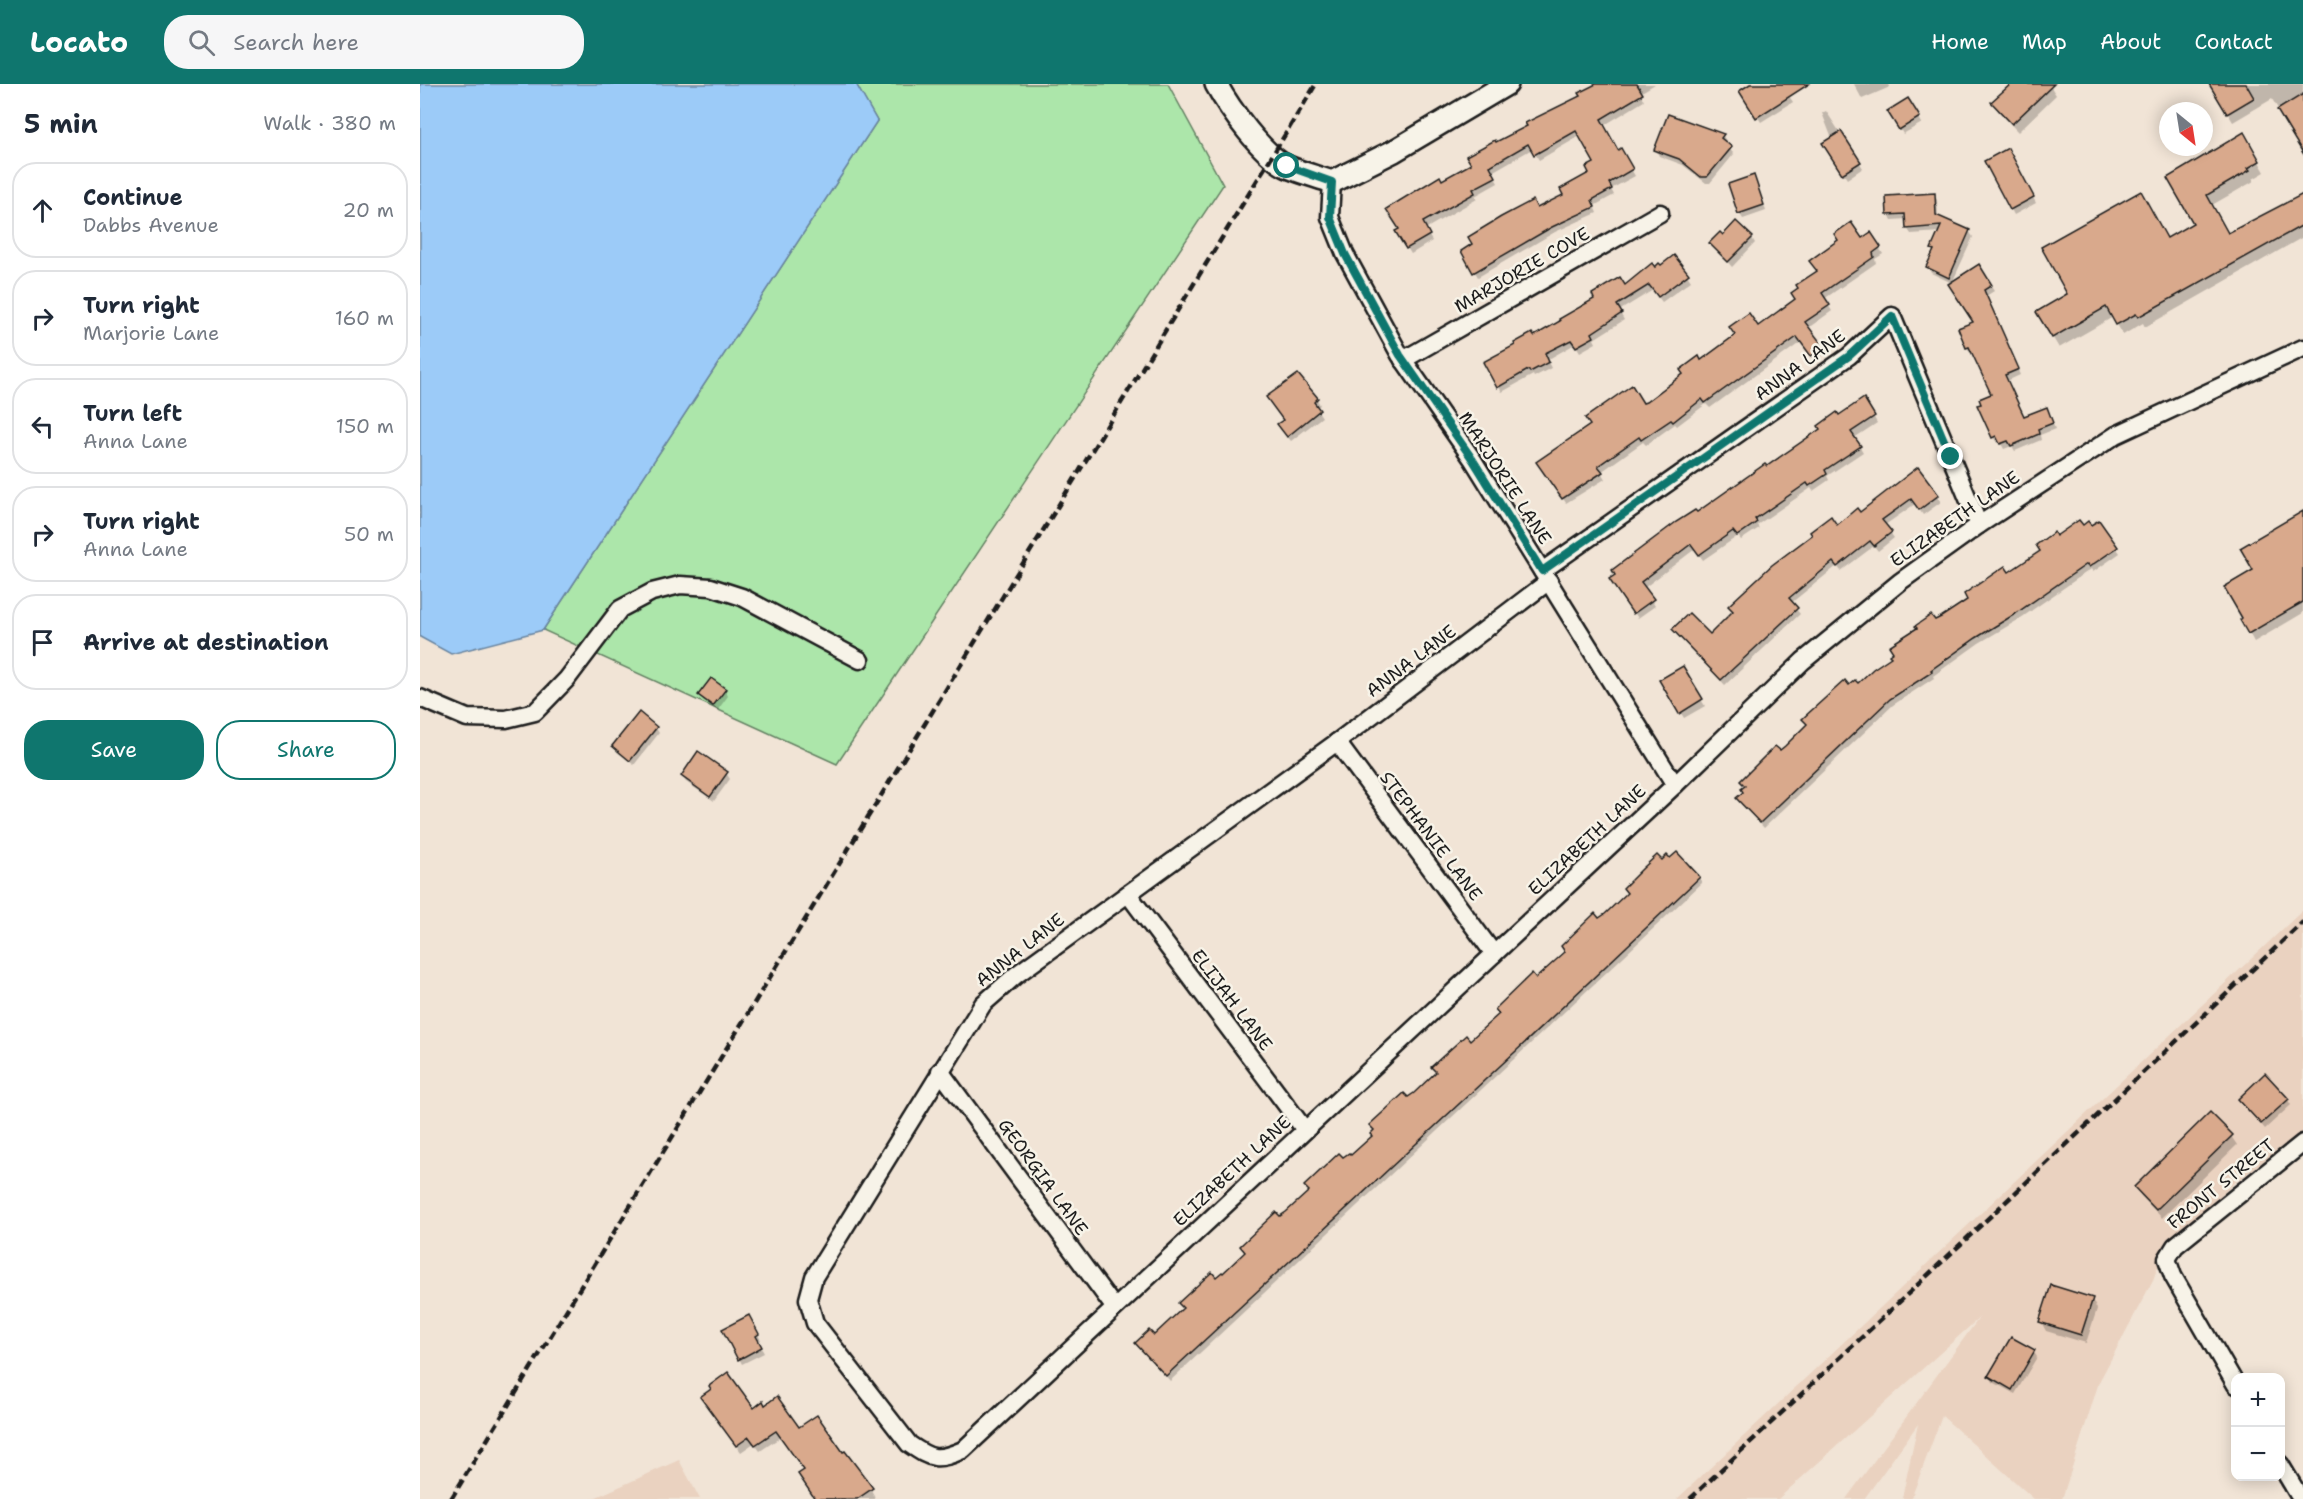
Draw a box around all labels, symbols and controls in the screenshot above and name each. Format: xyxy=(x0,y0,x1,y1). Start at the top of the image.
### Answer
search box xyxy=(164,15,584,69)
text: Locato xyxy=(30,23,128,61)
icon: search xyxy=(185,26,218,59)
text: Search here xyxy=(233,28,359,57)
text: Home xyxy=(1931,28,1989,56)
text: Map xyxy=(2022,28,2067,56)
text: About xyxy=(2100,28,2161,56)
text: Contact xyxy=(2194,28,2273,56)
north arrow xyxy=(2159,102,2213,156)
text: 5 min xyxy=(24,106,98,141)
text: Walk · 380 m xyxy=(263,110,396,136)
route start xyxy=(1273,152,1299,178)
text: Continue xyxy=(83,183,183,212)
icon: ahead xyxy=(26,194,59,227)
text: 20 m xyxy=(343,197,394,223)
text: Dabbs Avenue xyxy=(83,212,219,238)
street label: MARJORIE COVE xyxy=(1450,221,1594,319)
text: Turn right xyxy=(83,291,200,320)
icon: right xyxy=(26,302,59,335)
text: 160 m xyxy=(335,305,394,331)
text: Marjorie Lane xyxy=(83,320,219,346)
street label: ANNA LANE xyxy=(1750,324,1850,406)
text: Turn left xyxy=(83,399,182,428)
street label: MARJORIE LANE xyxy=(1453,407,1557,549)
icon: left xyxy=(26,410,59,443)
text: 150 m xyxy=(336,413,394,439)
text: Anna Lane xyxy=(83,428,188,454)
route end xyxy=(1937,443,1963,469)
street label: ELIZABETH LANE xyxy=(1885,465,2025,573)
text: Turn right xyxy=(83,507,200,536)
icon: right xyxy=(26,518,59,551)
text: 50 m xyxy=(344,521,394,547)
text: Anna Lane xyxy=(83,536,188,562)
street label: ANNA LANE xyxy=(1361,619,1461,703)
icon: arrive xyxy=(26,626,59,659)
text: Arrive at destination xyxy=(83,628,329,657)
button: Save xyxy=(24,720,204,780)
button: Share xyxy=(216,720,396,780)
street label: STEPHANIE LANE xyxy=(1374,766,1488,906)
street label: ELIZABETH LANE xyxy=(1523,779,1651,901)
street label: ANNA LANE xyxy=(971,908,1069,992)
street label: ELIJAH LANE xyxy=(1186,944,1278,1056)
street label: ELIZABETH LANE xyxy=(1168,1110,1296,1232)
street label: GEORGIA LANE xyxy=(993,1114,1093,1240)
street label: FRONT STREET xyxy=(2162,1133,2280,1235)
map controls xyxy=(2231,1373,2285,1481)
button: + xyxy=(2231,1373,2285,1427)
button: − xyxy=(2231,1427,2285,1481)

